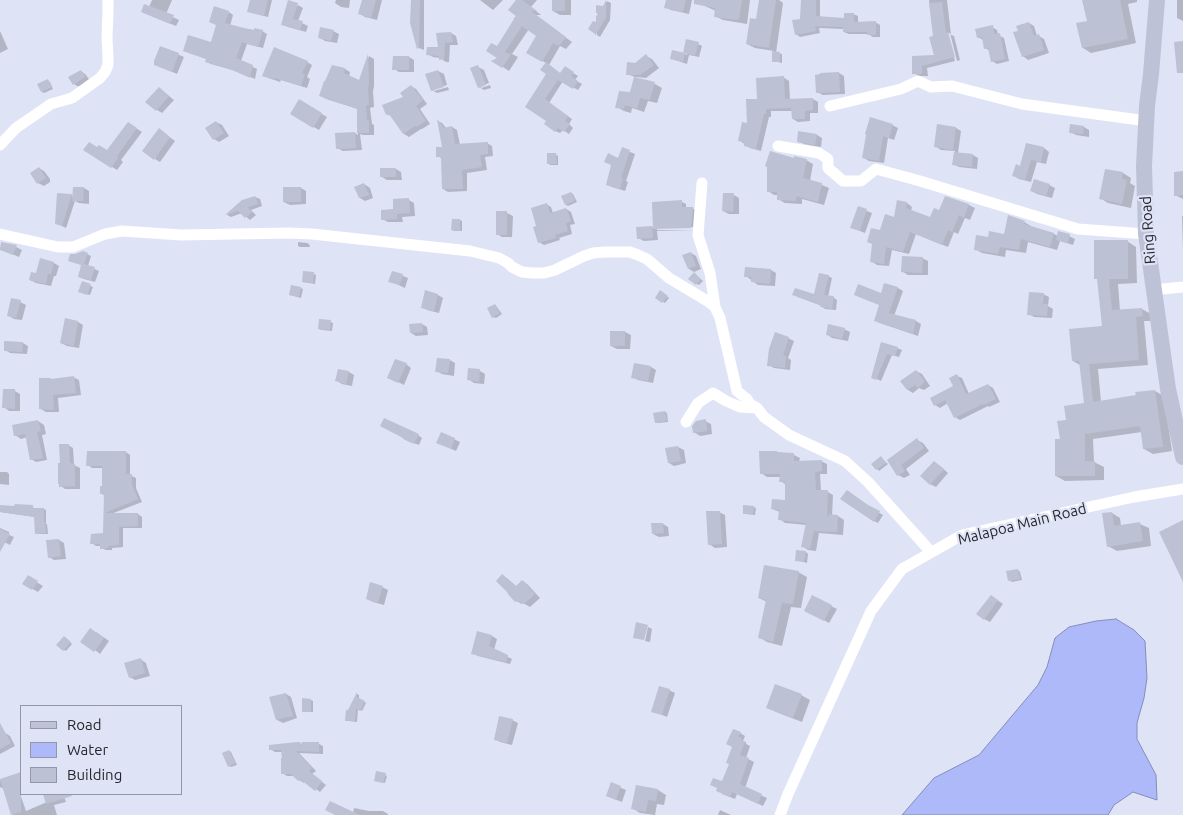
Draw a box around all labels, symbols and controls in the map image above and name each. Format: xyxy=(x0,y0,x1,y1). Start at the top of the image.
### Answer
street label: Ring Road xyxy=(1137,195,1159,265)
street label: Malapoa Main Road xyxy=(956,499,1088,549)
legend xyxy=(20,705,182,795)
text: Road xyxy=(67,716,102,733)
text: Water xyxy=(67,741,108,758)
text: Building xyxy=(67,766,122,783)

